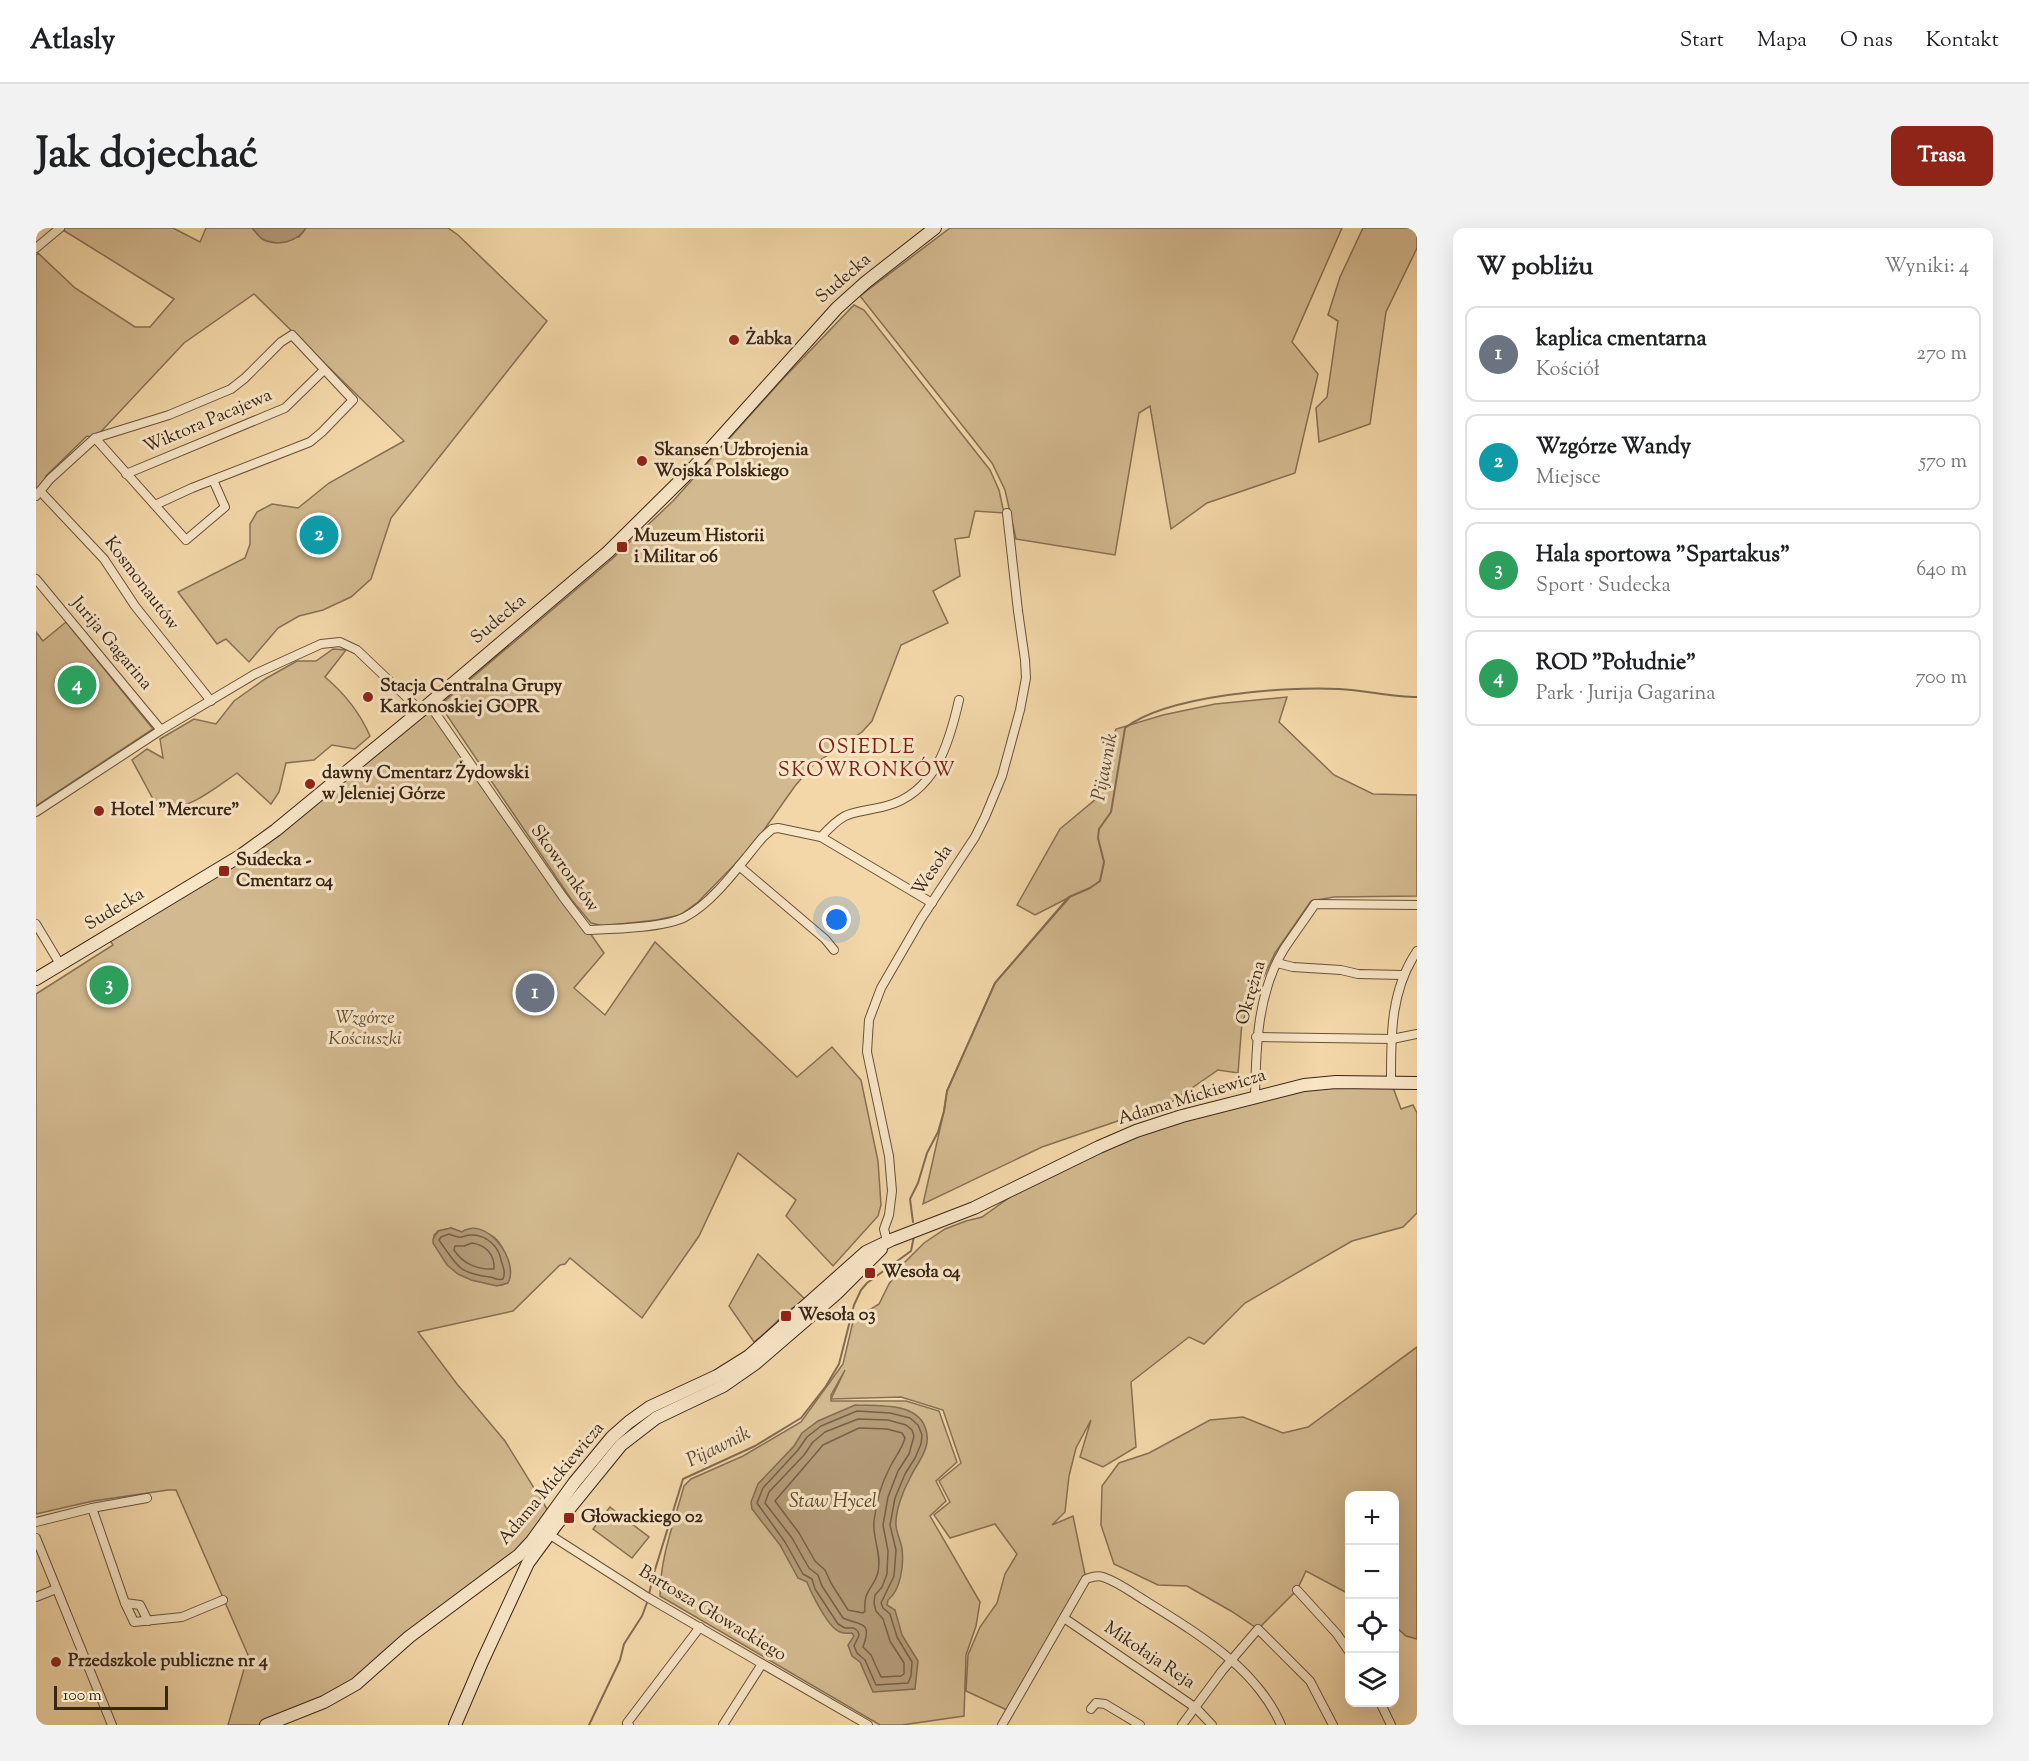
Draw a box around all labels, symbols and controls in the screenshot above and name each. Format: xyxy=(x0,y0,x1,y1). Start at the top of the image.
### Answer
text: Atlasly xyxy=(30,21,115,61)
text: Start xyxy=(1680,26,1724,56)
text: Mapa xyxy=(1757,26,1807,56)
text: O nas xyxy=(1840,26,1893,56)
text: Kontakt xyxy=(1926,26,1999,56)
text: Jak dojechać xyxy=(36,126,258,186)
button: Trasa xyxy=(1891,126,1993,186)
street label: Sudecka xyxy=(811,248,877,310)
text: W pobliżu xyxy=(1477,249,1593,286)
text: Wyniki: 4 xyxy=(1884,253,1969,282)
text: kaplica cmentarna xyxy=(1536,324,1707,356)
place label: Żabka xyxy=(746,326,793,353)
marker: Żabka xyxy=(727,333,741,347)
text: 1 xyxy=(1495,340,1502,369)
text: 270 m xyxy=(1917,340,1967,369)
text: Kościół xyxy=(1536,356,1600,385)
street label: Wiktora Pacajewa xyxy=(140,383,276,461)
text: Wzgórze Wandy xyxy=(1536,432,1691,464)
place label: Skansen Uzbrojenia Wojska Polskiego xyxy=(654,438,809,485)
text: 2 xyxy=(1494,448,1503,477)
text: 570 m xyxy=(1919,448,1967,477)
marker: Skansen Uzbrojenia Wojska Polskiego xyxy=(635,454,649,468)
text: Miejsce xyxy=(1536,464,1601,493)
pin: 2 xyxy=(300,512,338,558)
place label: Muzeum Historii i Militar 06 xyxy=(634,524,765,571)
street label: Kosmonautów xyxy=(97,532,185,637)
marker: Muzeum Historii i Militar 06 xyxy=(615,540,629,554)
text: Hala sportowa "Spartakus" xyxy=(1536,540,1790,572)
text: 3 xyxy=(1494,556,1503,585)
text: 640 m xyxy=(1916,556,1967,585)
text: Sport · Sudecka xyxy=(1536,572,1671,601)
street label: Sudecka xyxy=(466,589,532,651)
street label: Jurija Gagarina xyxy=(63,591,158,696)
text: ROD "Południe" xyxy=(1536,648,1696,680)
pin: 4 xyxy=(58,662,96,708)
text: 4 xyxy=(1493,664,1504,693)
text: 700 m xyxy=(1915,664,1967,693)
place label: Stacja Centralna Grupy Karkonoskiej GOPR xyxy=(380,674,562,721)
text: Park · Jurija Gagarina xyxy=(1536,680,1716,709)
marker: Stacja Centralna Grupy Karkonoskiej GOPR xyxy=(361,690,375,704)
water label: Pijawnik xyxy=(1085,731,1127,803)
district label: OSIEDLE SKOWRONKÓW xyxy=(778,734,956,786)
place label: dawny Cmentarz Żydowski w Jeleniej Górze xyxy=(322,760,530,808)
marker: dawny Cmentarz Żydowski w Jeleniej Górze xyxy=(303,777,317,791)
place label: Hotel "Mercure" xyxy=(111,798,240,824)
marker: Hotel "Mercure" xyxy=(92,804,106,818)
street label: Skowronków xyxy=(523,820,605,919)
street label: Wesoła xyxy=(906,840,960,902)
place label: Sudecka - Cmentarz 04 xyxy=(236,848,333,895)
marker: Sudecka - Cmentarz 04 xyxy=(217,864,231,878)
street label: Sudecka xyxy=(80,882,150,938)
your location xyxy=(822,905,851,934)
street label: Okrężna xyxy=(1230,958,1274,1028)
pin: 3 xyxy=(90,962,128,1008)
pin: 1 xyxy=(516,970,554,1016)
park label: Wzgórze Kościuszki xyxy=(328,1006,402,1053)
street label: Adama Mickiewicza xyxy=(1115,1063,1269,1133)
place label: Wesoła 04 xyxy=(882,1260,960,1286)
marker: Wesoła 04 xyxy=(863,1266,877,1280)
place label: Wesoła 03 xyxy=(798,1303,876,1329)
marker: Wesoła 03 xyxy=(779,1309,793,1323)
street label: Adama Mickiewicza xyxy=(493,1417,611,1551)
water label: Pijawnik xyxy=(682,1420,756,1476)
water label: Staw Hycel xyxy=(789,1488,877,1517)
map controls xyxy=(1345,1491,1399,1707)
button: + xyxy=(1345,1491,1399,1545)
place label: Głowackiego 02 xyxy=(581,1505,703,1531)
marker: Głowackiego 02 xyxy=(562,1511,576,1525)
button: − xyxy=(1345,1545,1399,1599)
street label: Bartosza Głowackiego xyxy=(633,1560,791,1669)
button: locate xyxy=(1345,1599,1399,1653)
street label: Mikołaja Reja xyxy=(1098,1616,1200,1696)
place label: Przedszkole publiczne nr 4 xyxy=(68,1649,268,1675)
button: layers xyxy=(1345,1653,1399,1707)
marker: Przedszkole publiczne nr 4 xyxy=(49,1655,63,1669)
scale bar xyxy=(54,1683,168,1710)
text: 100 m xyxy=(63,1685,102,1708)

